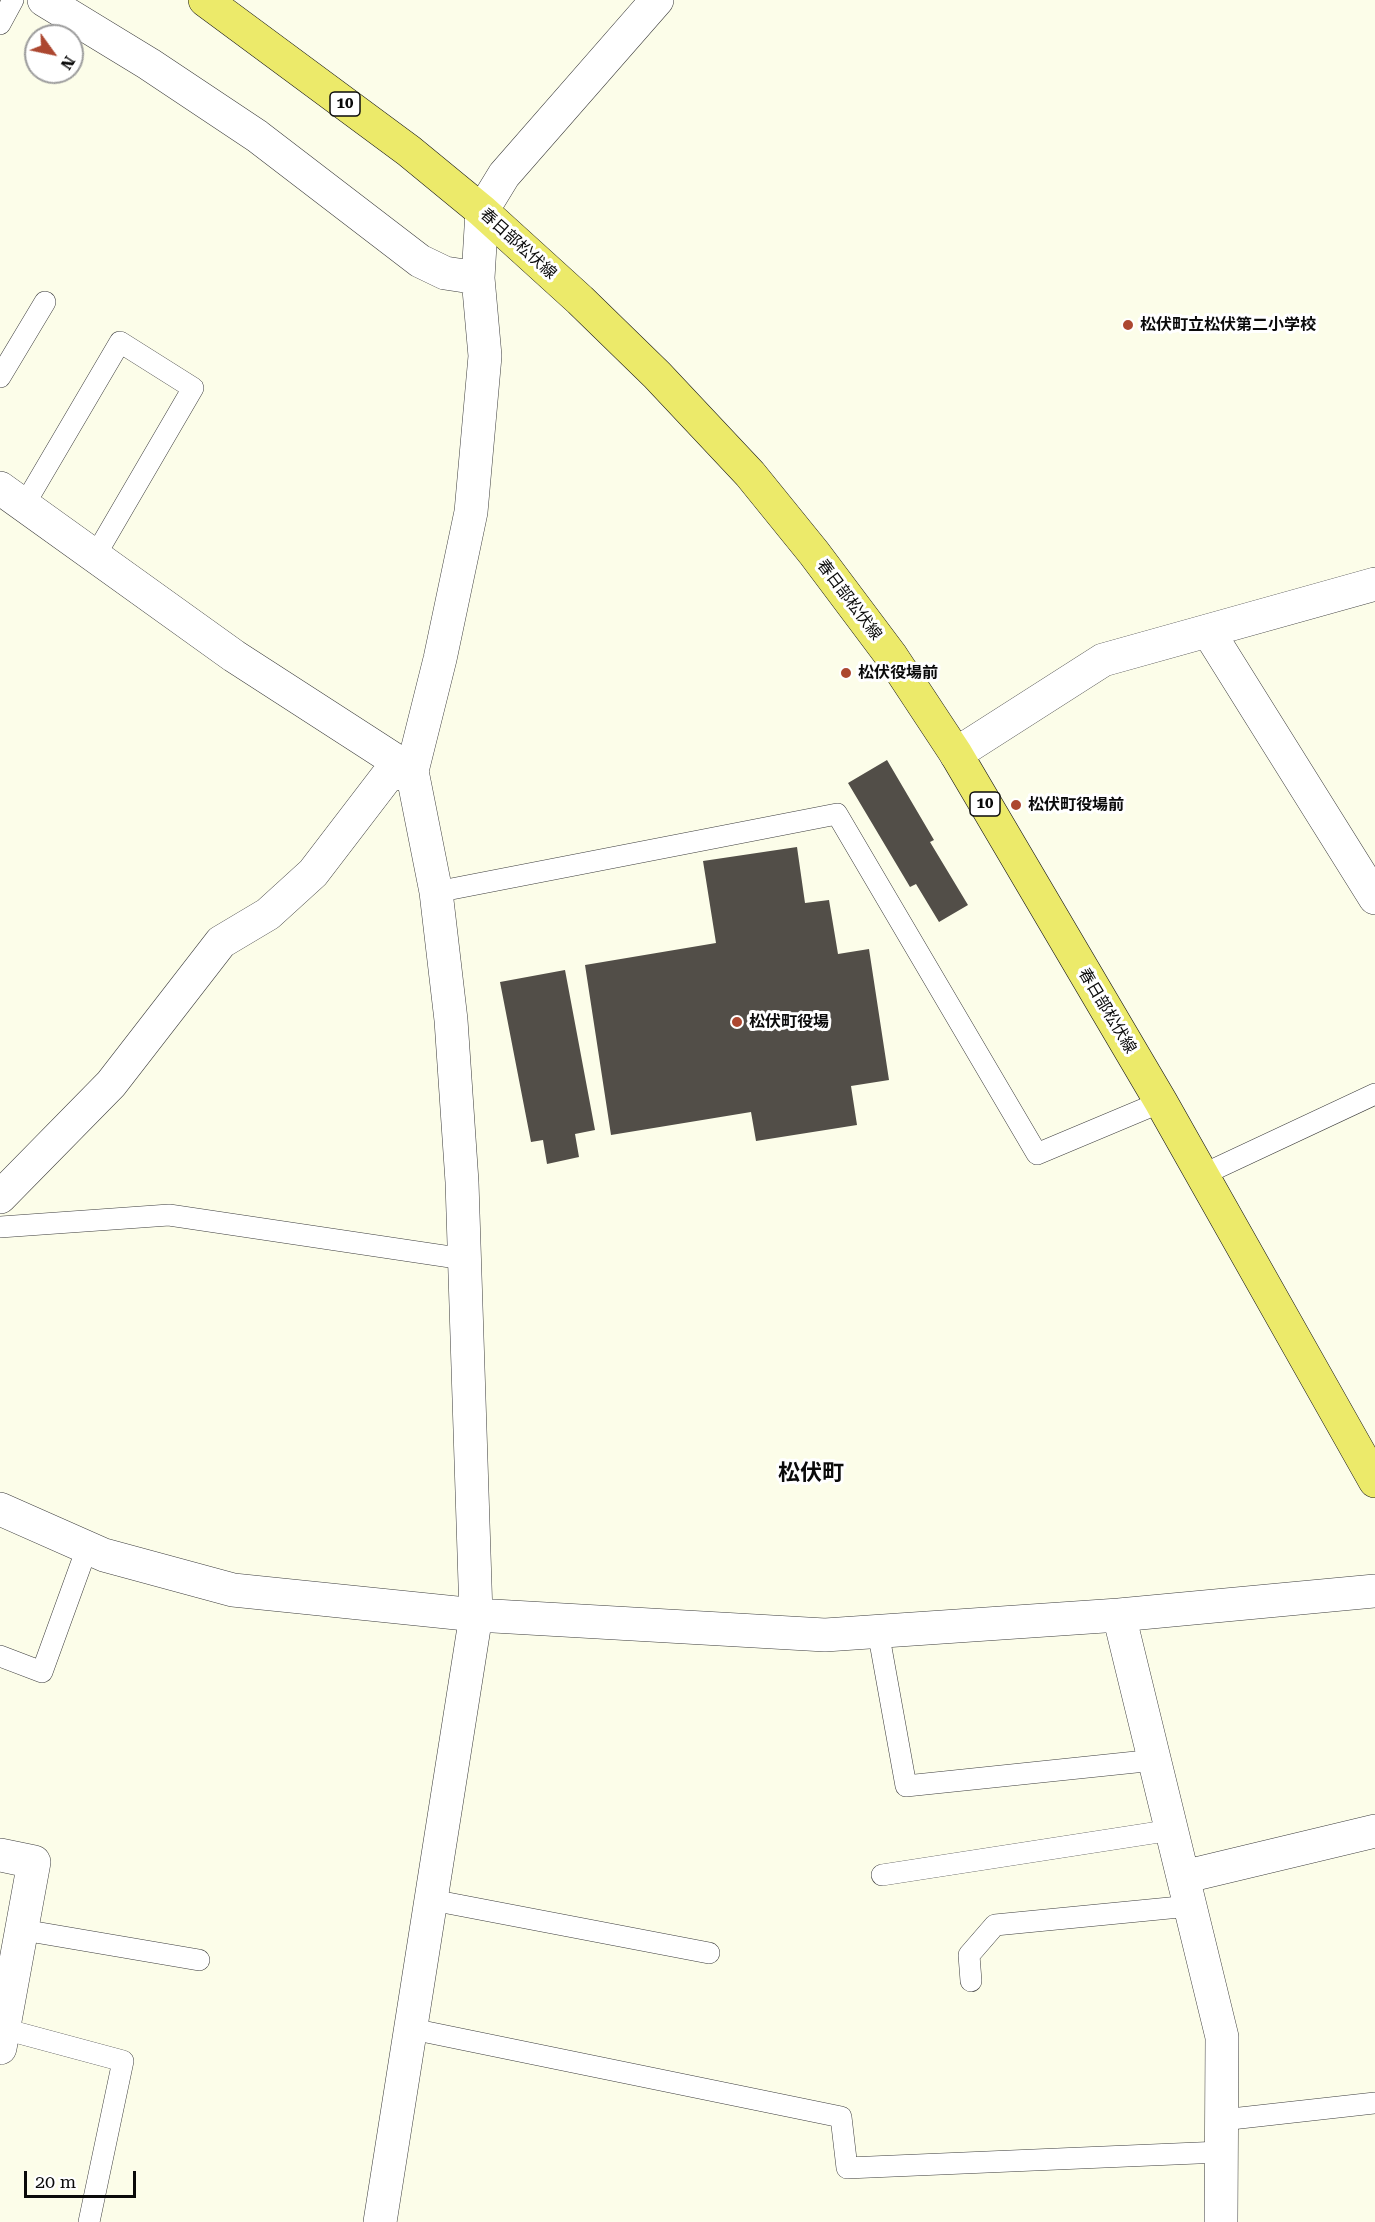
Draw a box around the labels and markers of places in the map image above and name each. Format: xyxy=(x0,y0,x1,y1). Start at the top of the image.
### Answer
place label: 松伏町立松伏第二小学校 xyxy=(1140,315,1316,335)
marker: 松伏町立松伏第二小学校 xyxy=(1121,318,1135,332)
place label: 松伏役場前 xyxy=(858,663,938,683)
marker: 松伏役場前 xyxy=(839,666,853,680)
place label: 松伏町役場前 xyxy=(1028,795,1124,815)
marker: 松伏町役場前 xyxy=(1009,798,1023,812)
place label: 松伏町役場 xyxy=(749,1012,829,1032)
marker: 松伏町役場 xyxy=(730,1015,744,1029)

